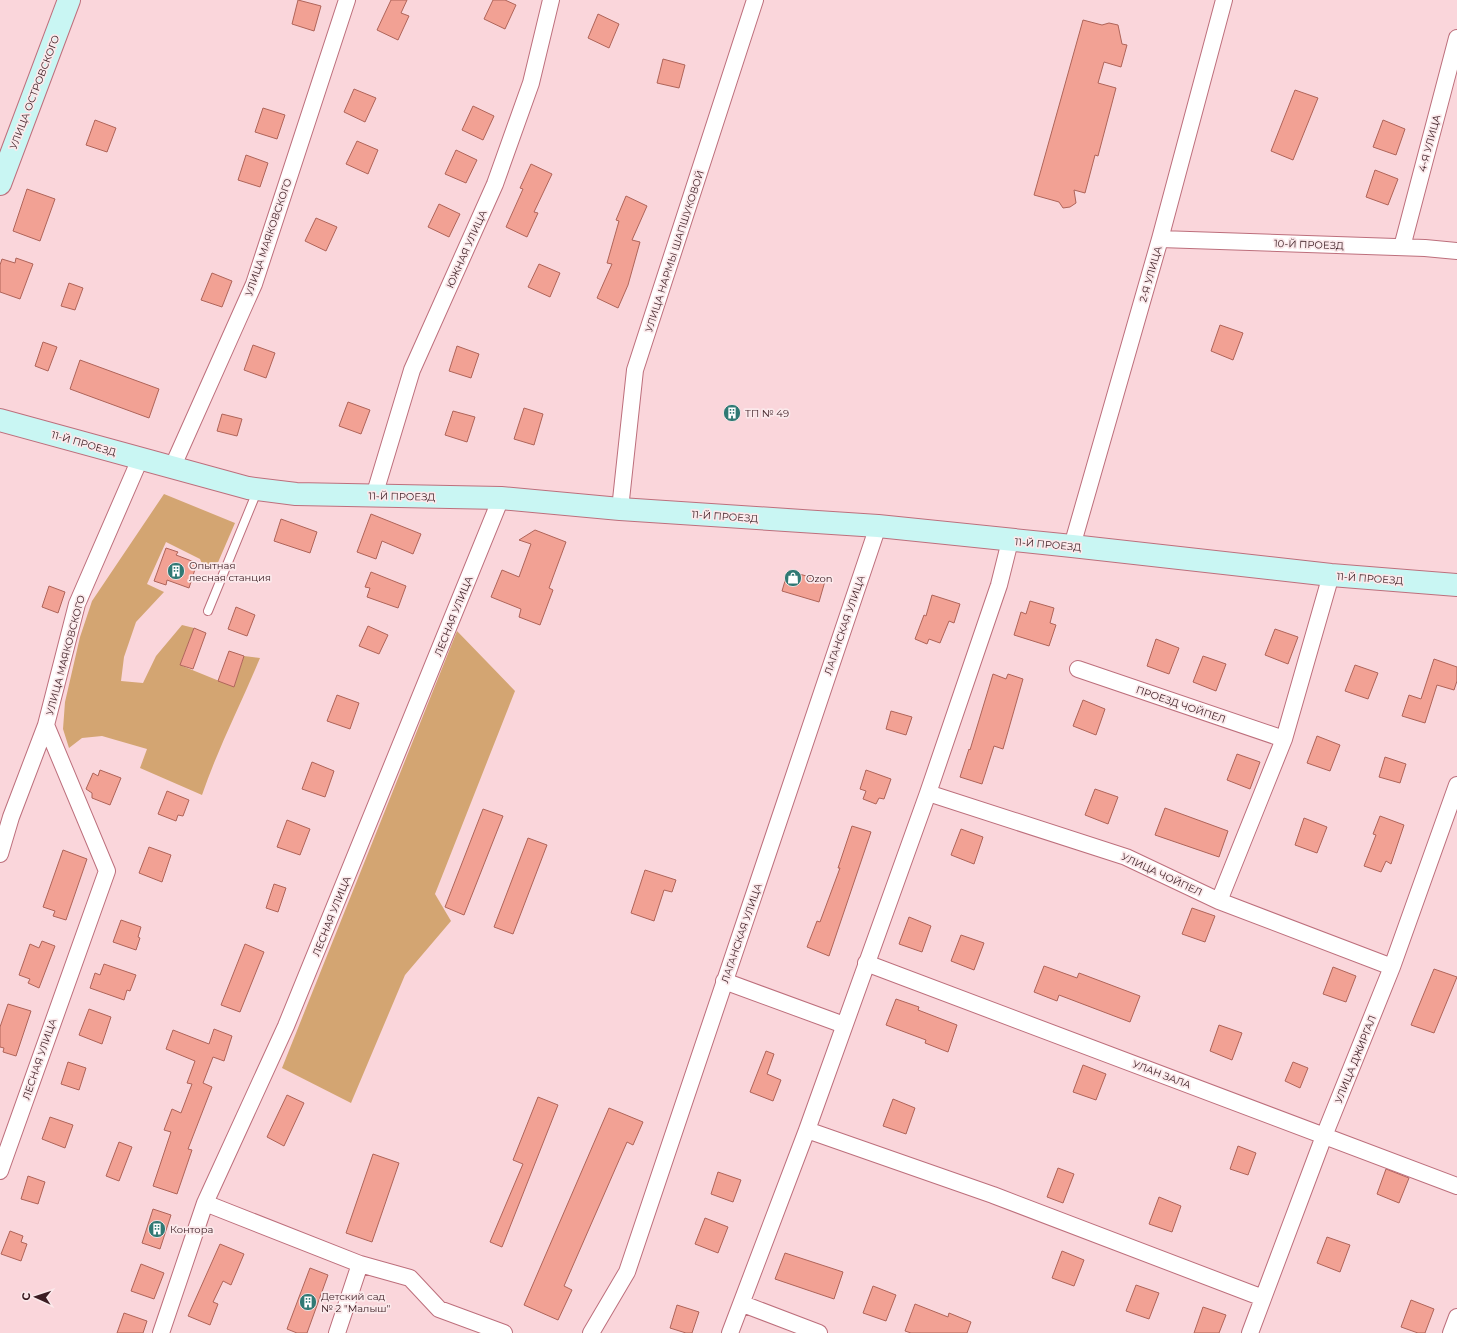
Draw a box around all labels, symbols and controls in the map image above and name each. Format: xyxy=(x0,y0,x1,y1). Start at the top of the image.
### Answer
street label: УЛИЦА ОСТРОВСКОГО xyxy=(7,33,62,151)
street label: 4-Я УЛИЦА xyxy=(1416,113,1443,173)
street label: УЛИЦА НАРМЫ ШАПШУКОВОЙ xyxy=(642,169,707,334)
street label: УЛИЦА МАЯКОВСКОГО xyxy=(242,177,295,298)
street label: ЮЖНАЯ УЛИЦА xyxy=(443,208,490,290)
street label: 10-Й ПРОЕЗД xyxy=(1274,237,1344,252)
street label: 2-Я УЛИЦА xyxy=(1136,244,1165,304)
building icon: ТП № 49 xyxy=(722,403,742,423)
place label: ТП № 49 xyxy=(745,407,789,420)
street label: 11-Й ПРОЕЗД xyxy=(50,428,118,459)
street label: 11-Й ПРОЕЗД xyxy=(369,489,435,504)
street label: 11-Й ПРОЕЗД xyxy=(691,508,759,525)
street label: 11-Й ПРОЕЗД xyxy=(1014,535,1082,554)
place label: Опытная лесная станция xyxy=(189,559,271,584)
building icon: Опытная лесная станция xyxy=(166,561,186,581)
shop icon: Ozon xyxy=(783,568,803,588)
street label: 11-Й ПРОЕЗД xyxy=(1336,570,1404,587)
place label: Ozon xyxy=(806,572,832,585)
street label: ЛАГАНСКАЯ УЛИЦА xyxy=(821,573,868,677)
street label: ЛЕСНАЯ УЛИЦА xyxy=(431,574,476,658)
street label: УЛИЦА МАЯКОВСКОГО xyxy=(43,594,88,716)
street label: ПРОЕЗД ЧОЙПЕЛ xyxy=(1134,683,1227,726)
street label: УЛИЦА ЧОЙПЕЛ xyxy=(1119,850,1204,899)
street label: ЛЕСНАЯ УЛИЦА xyxy=(309,874,354,958)
street label: ЛАГАНСКАЯ УЛИЦА xyxy=(718,881,765,985)
street label: УЛИЦА ДЖИРГАЛ xyxy=(1332,1013,1379,1105)
street label: ЛЕСНАЯ УЛИЦА xyxy=(19,1016,60,1102)
street label: УЛАН ЗАЛА xyxy=(1131,1057,1193,1092)
building icon: Контора xyxy=(147,1219,167,1239)
place label: Контора xyxy=(170,1223,213,1236)
north arrow xyxy=(16,1277,56,1317)
place label: Детский сад № 2 "Малыш" xyxy=(321,1290,391,1315)
text: С xyxy=(19,1292,33,1301)
building icon: Детский сад № 2 "Малыш" xyxy=(298,1292,318,1312)

